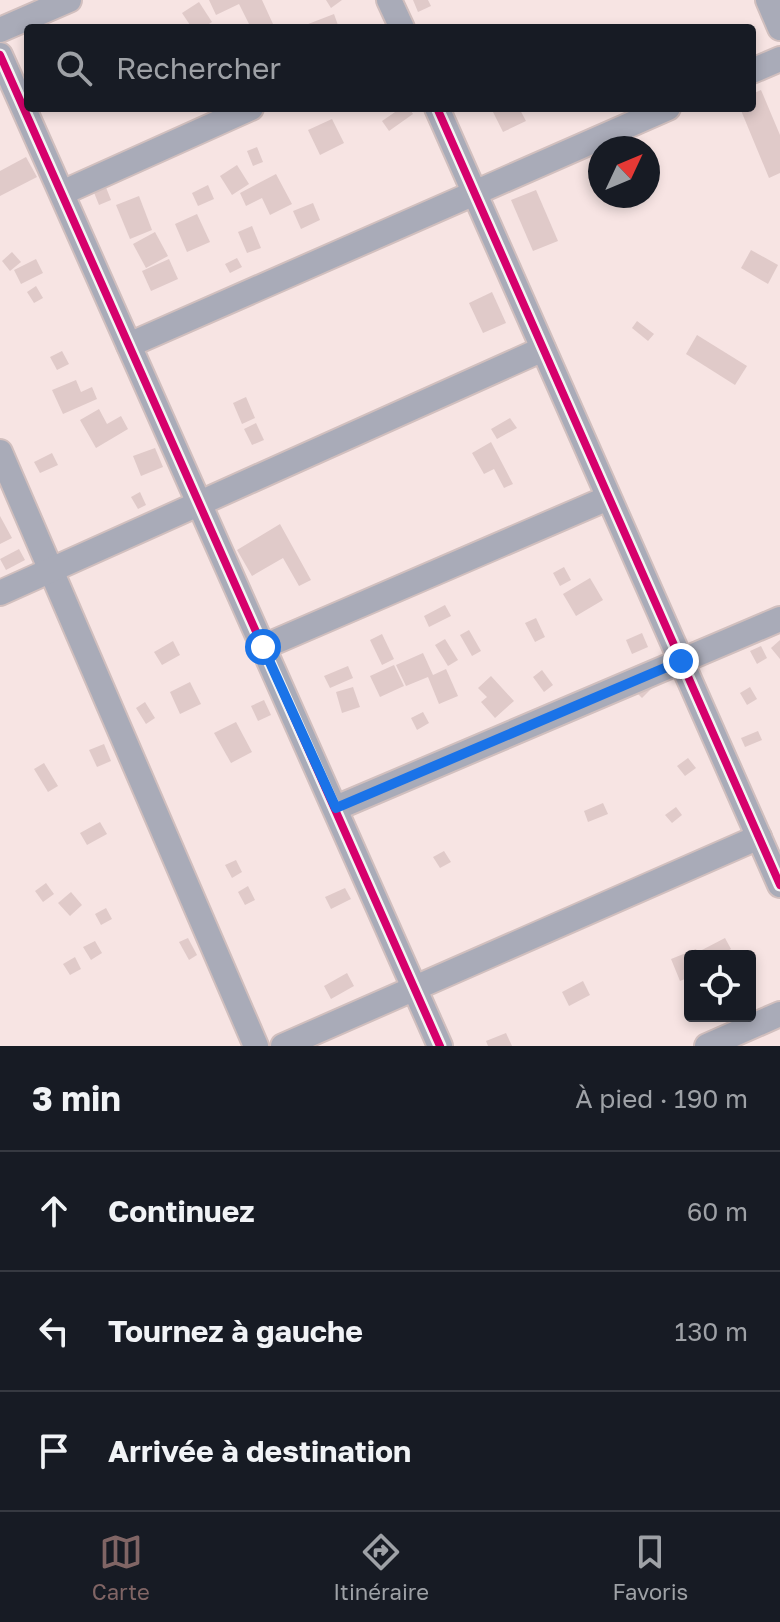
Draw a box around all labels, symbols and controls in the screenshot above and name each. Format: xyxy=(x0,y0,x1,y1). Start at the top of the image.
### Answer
search box xyxy=(24,24,756,112)
icon: search xyxy=(52,46,96,90)
text: Rechercher xyxy=(116,50,281,86)
north arrow xyxy=(588,136,660,208)
route start xyxy=(245,629,281,665)
route end xyxy=(663,643,699,679)
map controls xyxy=(684,950,756,1022)
button: locate xyxy=(684,950,756,1022)
text: 3 min xyxy=(32,1078,121,1118)
text: À pied · 190 m xyxy=(575,1083,748,1114)
icon: ahead xyxy=(32,1189,76,1233)
text: Continuez xyxy=(108,1193,255,1229)
text: 60 m xyxy=(687,1196,748,1227)
icon: left xyxy=(32,1309,76,1353)
text: Tournez à gauche xyxy=(108,1313,363,1349)
text: 130 m xyxy=(675,1316,748,1347)
icon: arrive xyxy=(32,1429,76,1473)
text: Arrivée à destination xyxy=(108,1433,411,1469)
tab: Carte xyxy=(92,1530,150,1605)
tab: Itinéraire xyxy=(333,1530,429,1605)
tab: Favoris xyxy=(612,1530,688,1605)

